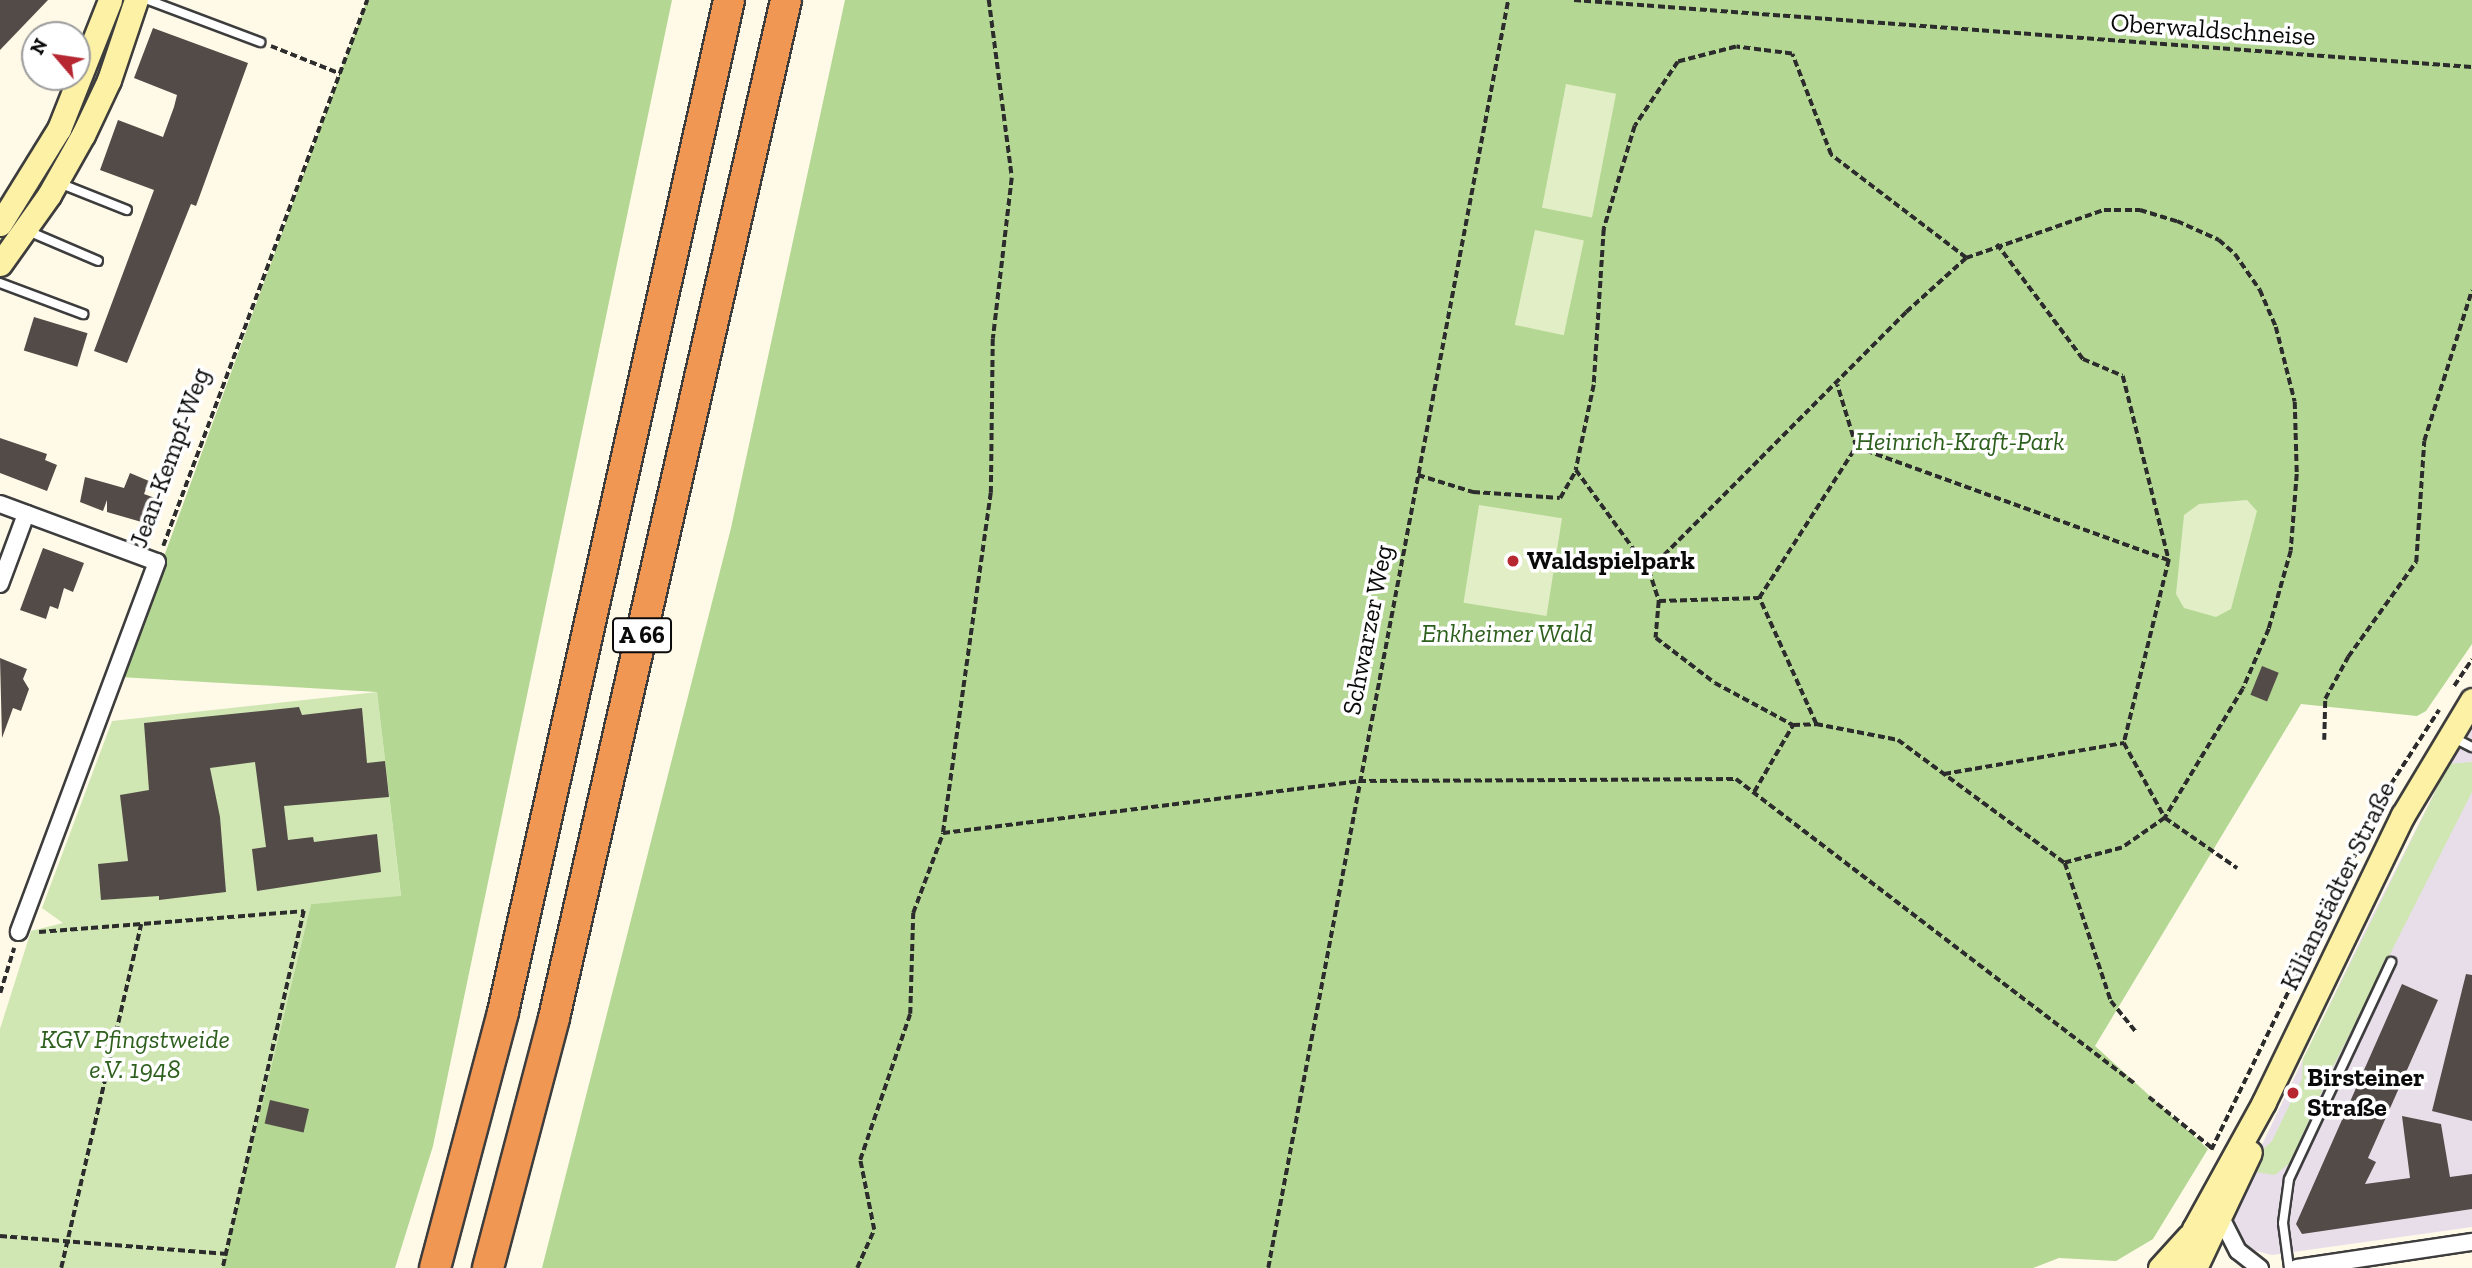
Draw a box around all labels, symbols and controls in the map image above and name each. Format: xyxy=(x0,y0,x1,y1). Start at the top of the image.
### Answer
street label: Oberwaldschneise xyxy=(2109,7,2317,53)
north arrow xyxy=(21,21,91,91)
text: N xyxy=(25,35,53,58)
street label: Jean-Kempf-Weg xyxy=(123,364,217,552)
park label: Heinrich-Kraft-Park xyxy=(1855,426,2065,458)
street label: Schwarzer Weg xyxy=(1336,542,1400,718)
place label: Waldspielpark xyxy=(1527,545,1695,577)
marker: Waldspielpark xyxy=(1505,553,1521,569)
road number: A 66 xyxy=(610,614,674,656)
park label: Enkheimer Wald xyxy=(1421,618,1593,650)
street label: Kilianstädter Straße xyxy=(2274,777,2402,995)
park label: KGV Pfingstweide e.V. 1948 xyxy=(40,1024,230,1086)
place label: Birsteiner Straße xyxy=(2307,1062,2424,1124)
marker: Birsteiner Straße xyxy=(2285,1085,2301,1101)

